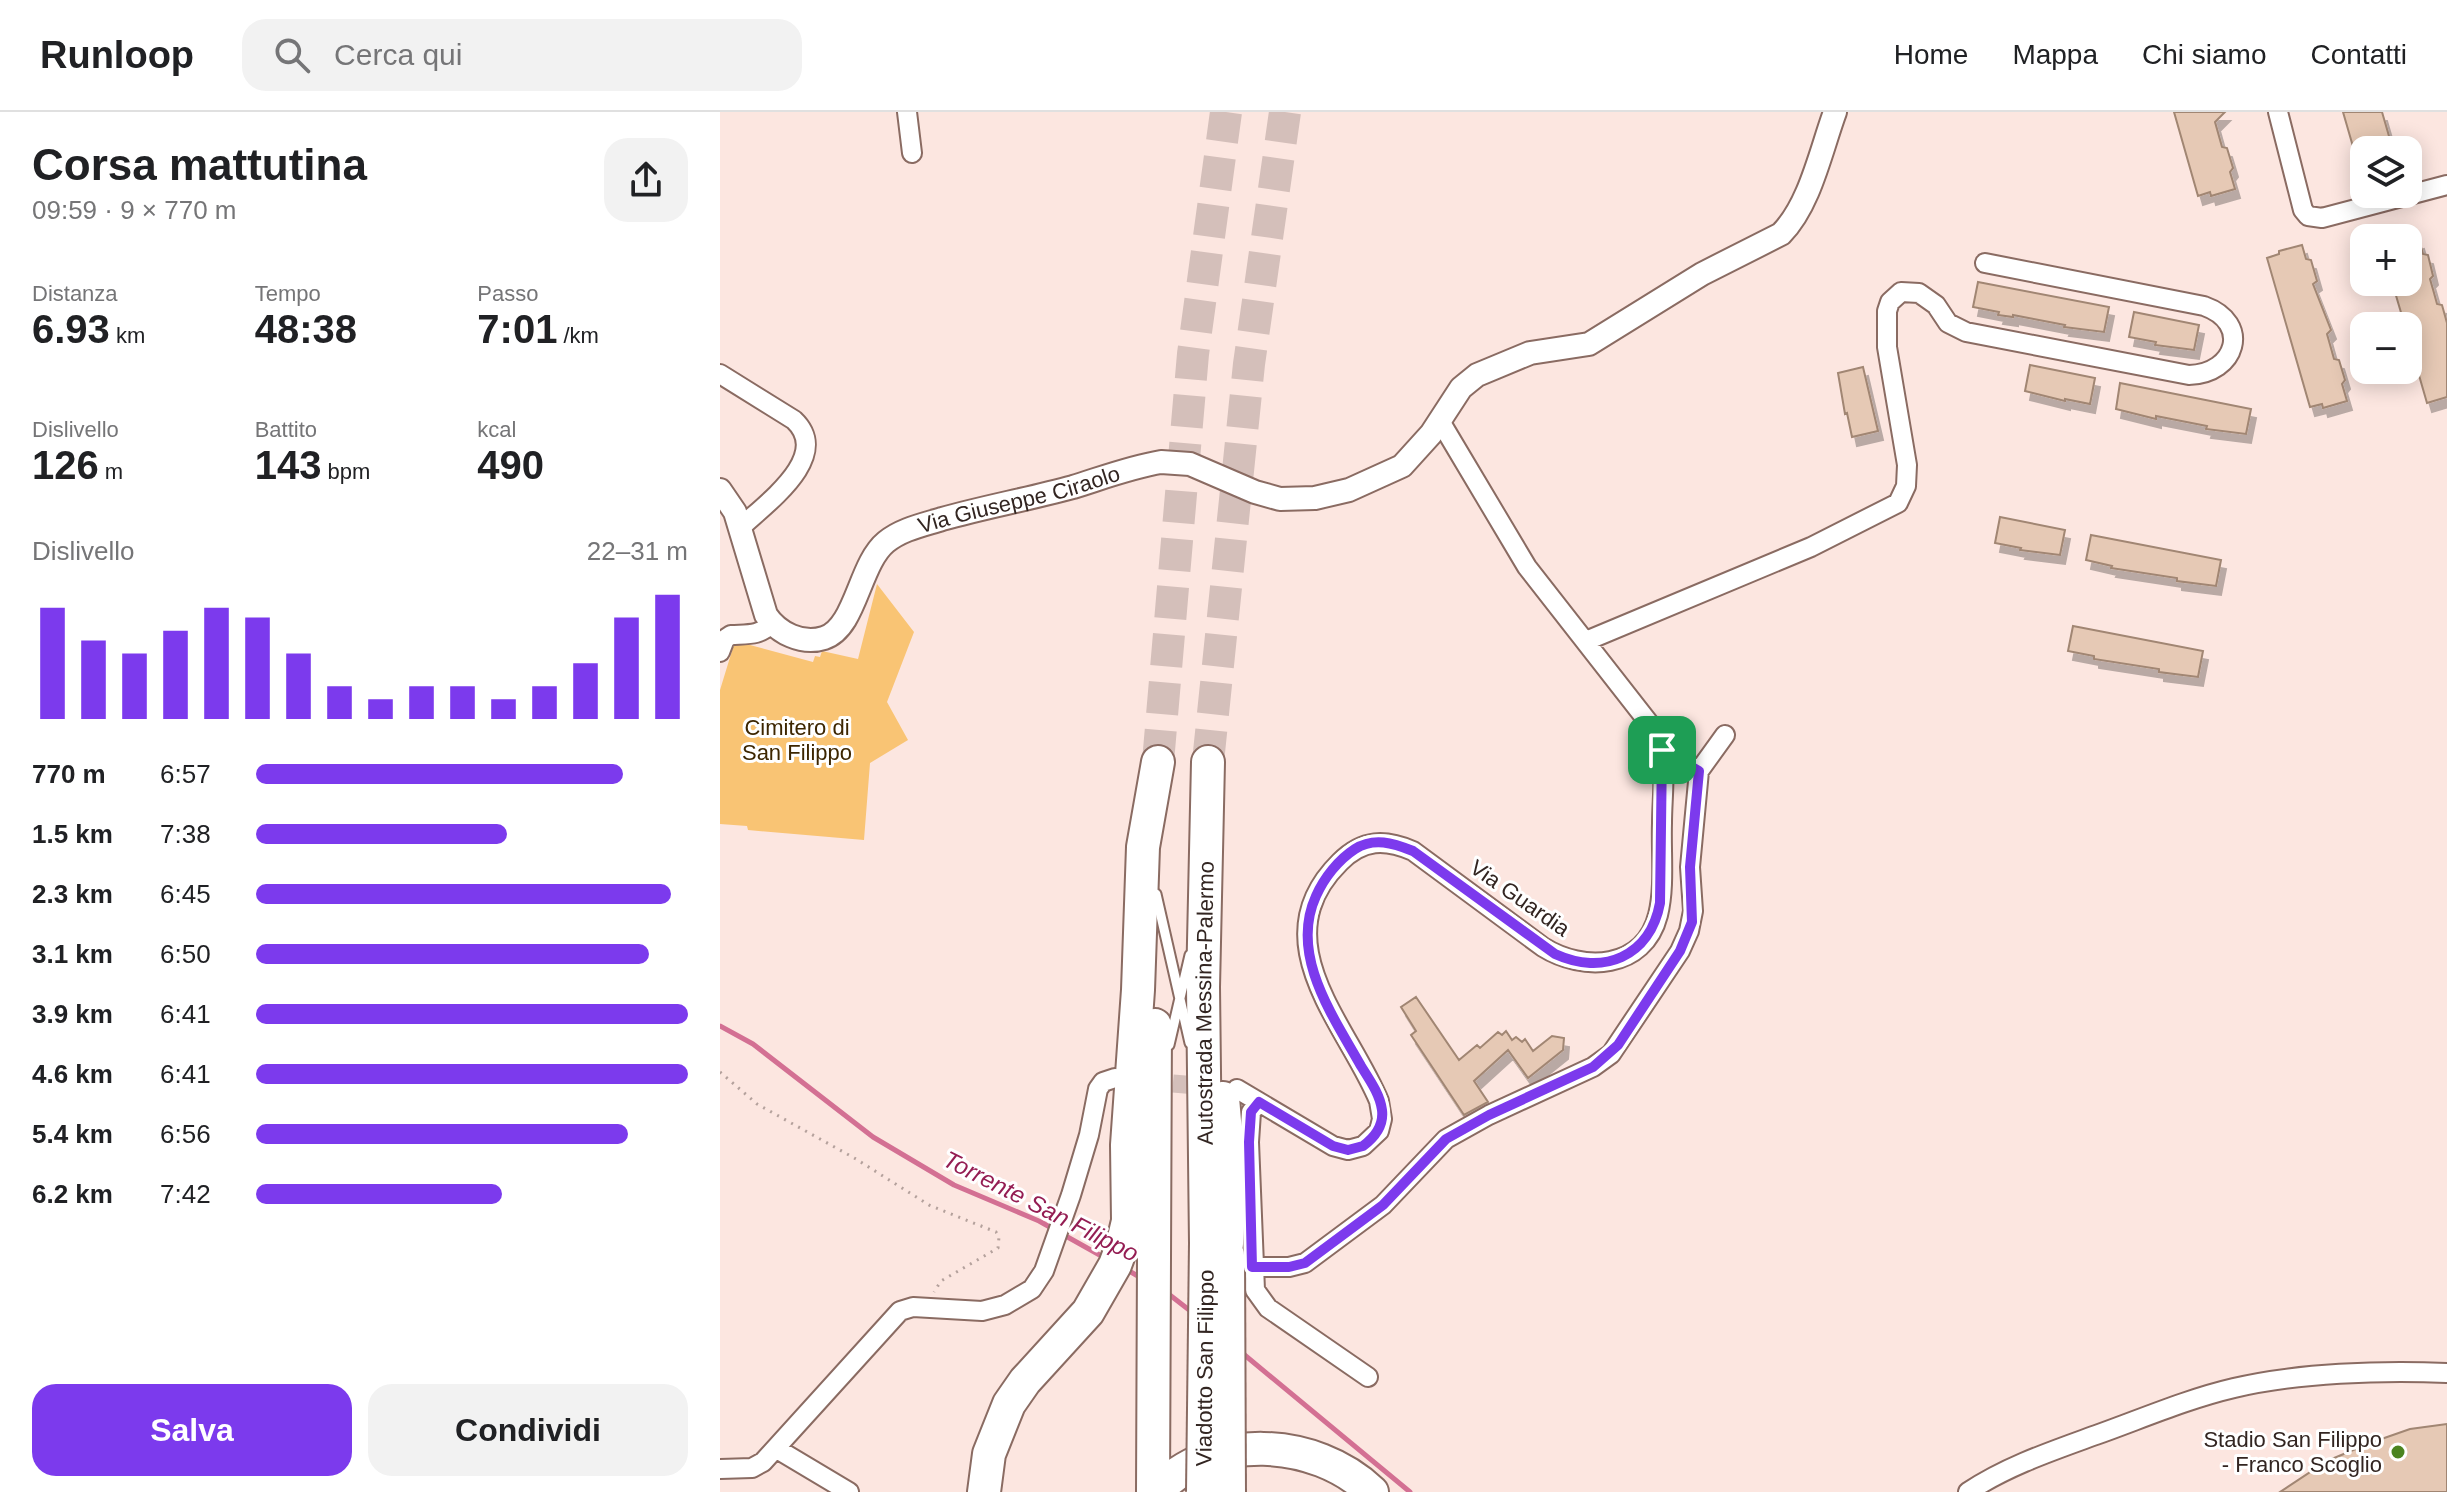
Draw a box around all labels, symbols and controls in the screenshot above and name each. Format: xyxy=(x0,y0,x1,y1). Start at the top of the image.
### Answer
search box xyxy=(242,19,802,91)
icon: search xyxy=(270,33,314,77)
text: Runloop xyxy=(40,34,194,76)
text: Cerca qui xyxy=(334,38,462,71)
text: Home xyxy=(1894,39,1968,70)
text: Mappa xyxy=(2012,39,2098,70)
text: Chi siamo xyxy=(2142,39,2267,70)
text: Contatti xyxy=(2311,39,2407,70)
map controls xyxy=(2350,136,2422,384)
button: layers xyxy=(2350,136,2422,208)
button: share xyxy=(604,138,688,222)
text: Corsa mattutina xyxy=(32,140,367,189)
text: 09:59 · 9 × 770 m xyxy=(32,195,237,225)
button: + xyxy=(2350,224,2422,296)
text: Distanza xyxy=(32,281,118,306)
text: Tempo xyxy=(255,281,321,306)
text: Passo xyxy=(477,281,538,306)
text: 6.93 xyxy=(32,307,110,351)
text: 48:38 xyxy=(255,307,357,351)
text: 7:01 xyxy=(477,307,557,351)
button: − xyxy=(2350,312,2422,384)
text: km xyxy=(110,323,145,348)
text: /km xyxy=(557,323,599,348)
text: Dislivello xyxy=(32,417,119,442)
text: Battito xyxy=(255,417,317,442)
text: kcal xyxy=(477,417,516,442)
text: 126 xyxy=(32,443,99,487)
text: 143 xyxy=(255,443,321,487)
text: 490 xyxy=(477,443,544,487)
text: m xyxy=(99,459,123,484)
text: bpm xyxy=(321,459,370,484)
street label: Via Giuseppe Ciraolo xyxy=(915,460,1123,538)
text: Dislivello xyxy=(32,536,135,566)
text: 22–31 m xyxy=(587,536,688,566)
park label: Cimitero di San Filippo xyxy=(742,715,852,765)
pin xyxy=(1628,716,1696,784)
icon: arrive xyxy=(1640,728,1684,772)
text: 770 m xyxy=(32,759,106,789)
text: 6:57 xyxy=(160,759,211,789)
text: 1.5 km xyxy=(32,819,113,849)
text: 7:38 xyxy=(160,819,211,849)
street label: Via Guardia xyxy=(1465,855,1575,942)
street label: Autostrada Messina-Palermo xyxy=(1190,861,1218,1145)
text: 2.3 km xyxy=(32,879,113,909)
text: 6:45 xyxy=(160,879,211,909)
text: 3.1 km xyxy=(32,939,113,969)
text: 6:50 xyxy=(160,939,211,969)
text: 3.9 km xyxy=(32,999,113,1029)
text: 6:41 xyxy=(160,999,211,1029)
text: 4.6 km xyxy=(32,1059,113,1089)
text: 6:41 xyxy=(160,1059,211,1089)
text: 5.4 km xyxy=(32,1119,113,1149)
text: 6:56 xyxy=(160,1119,211,1149)
water label: Torrente San Filippo xyxy=(939,1145,1143,1267)
text: 6.2 km xyxy=(32,1179,113,1209)
text: 7:42 xyxy=(160,1179,211,1209)
street label: Viadotto San Filippo xyxy=(1191,1269,1218,1467)
button: Salva xyxy=(32,1384,352,1476)
button: Condividi xyxy=(368,1384,688,1476)
place label: Stadio San Filippo - Franco Scoglio xyxy=(2203,1427,2382,1477)
marker: Stadio San Filippo - Franco Scoglio xyxy=(2389,1443,2407,1461)

